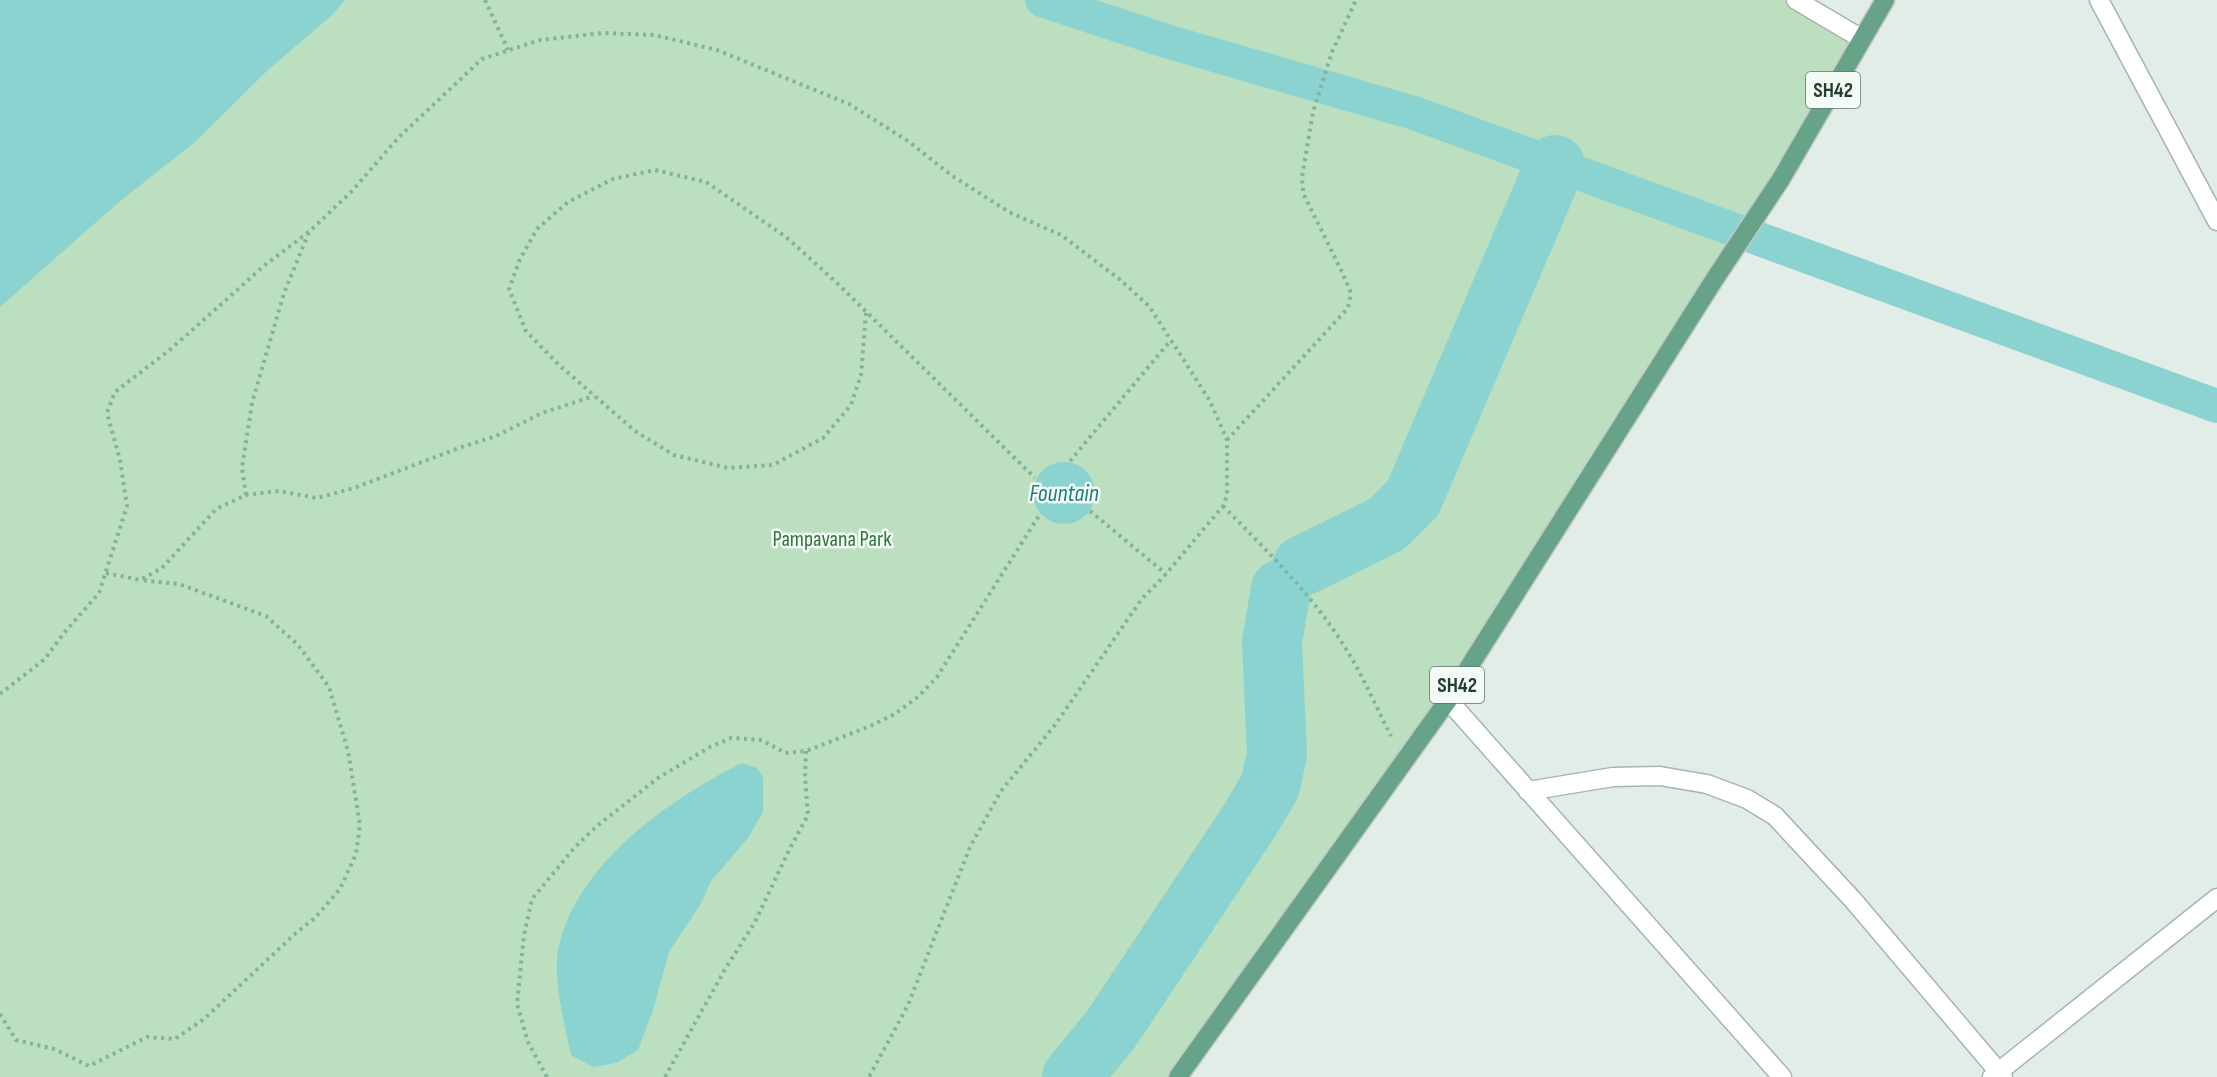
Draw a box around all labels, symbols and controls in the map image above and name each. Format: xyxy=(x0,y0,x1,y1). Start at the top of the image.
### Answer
road number: SH42 xyxy=(1806,72,1860,108)
water label: Fountain xyxy=(1029,479,1099,508)
park label: Pampavana Park xyxy=(772,526,892,553)
road number: SH42 xyxy=(1430,667,1484,703)

